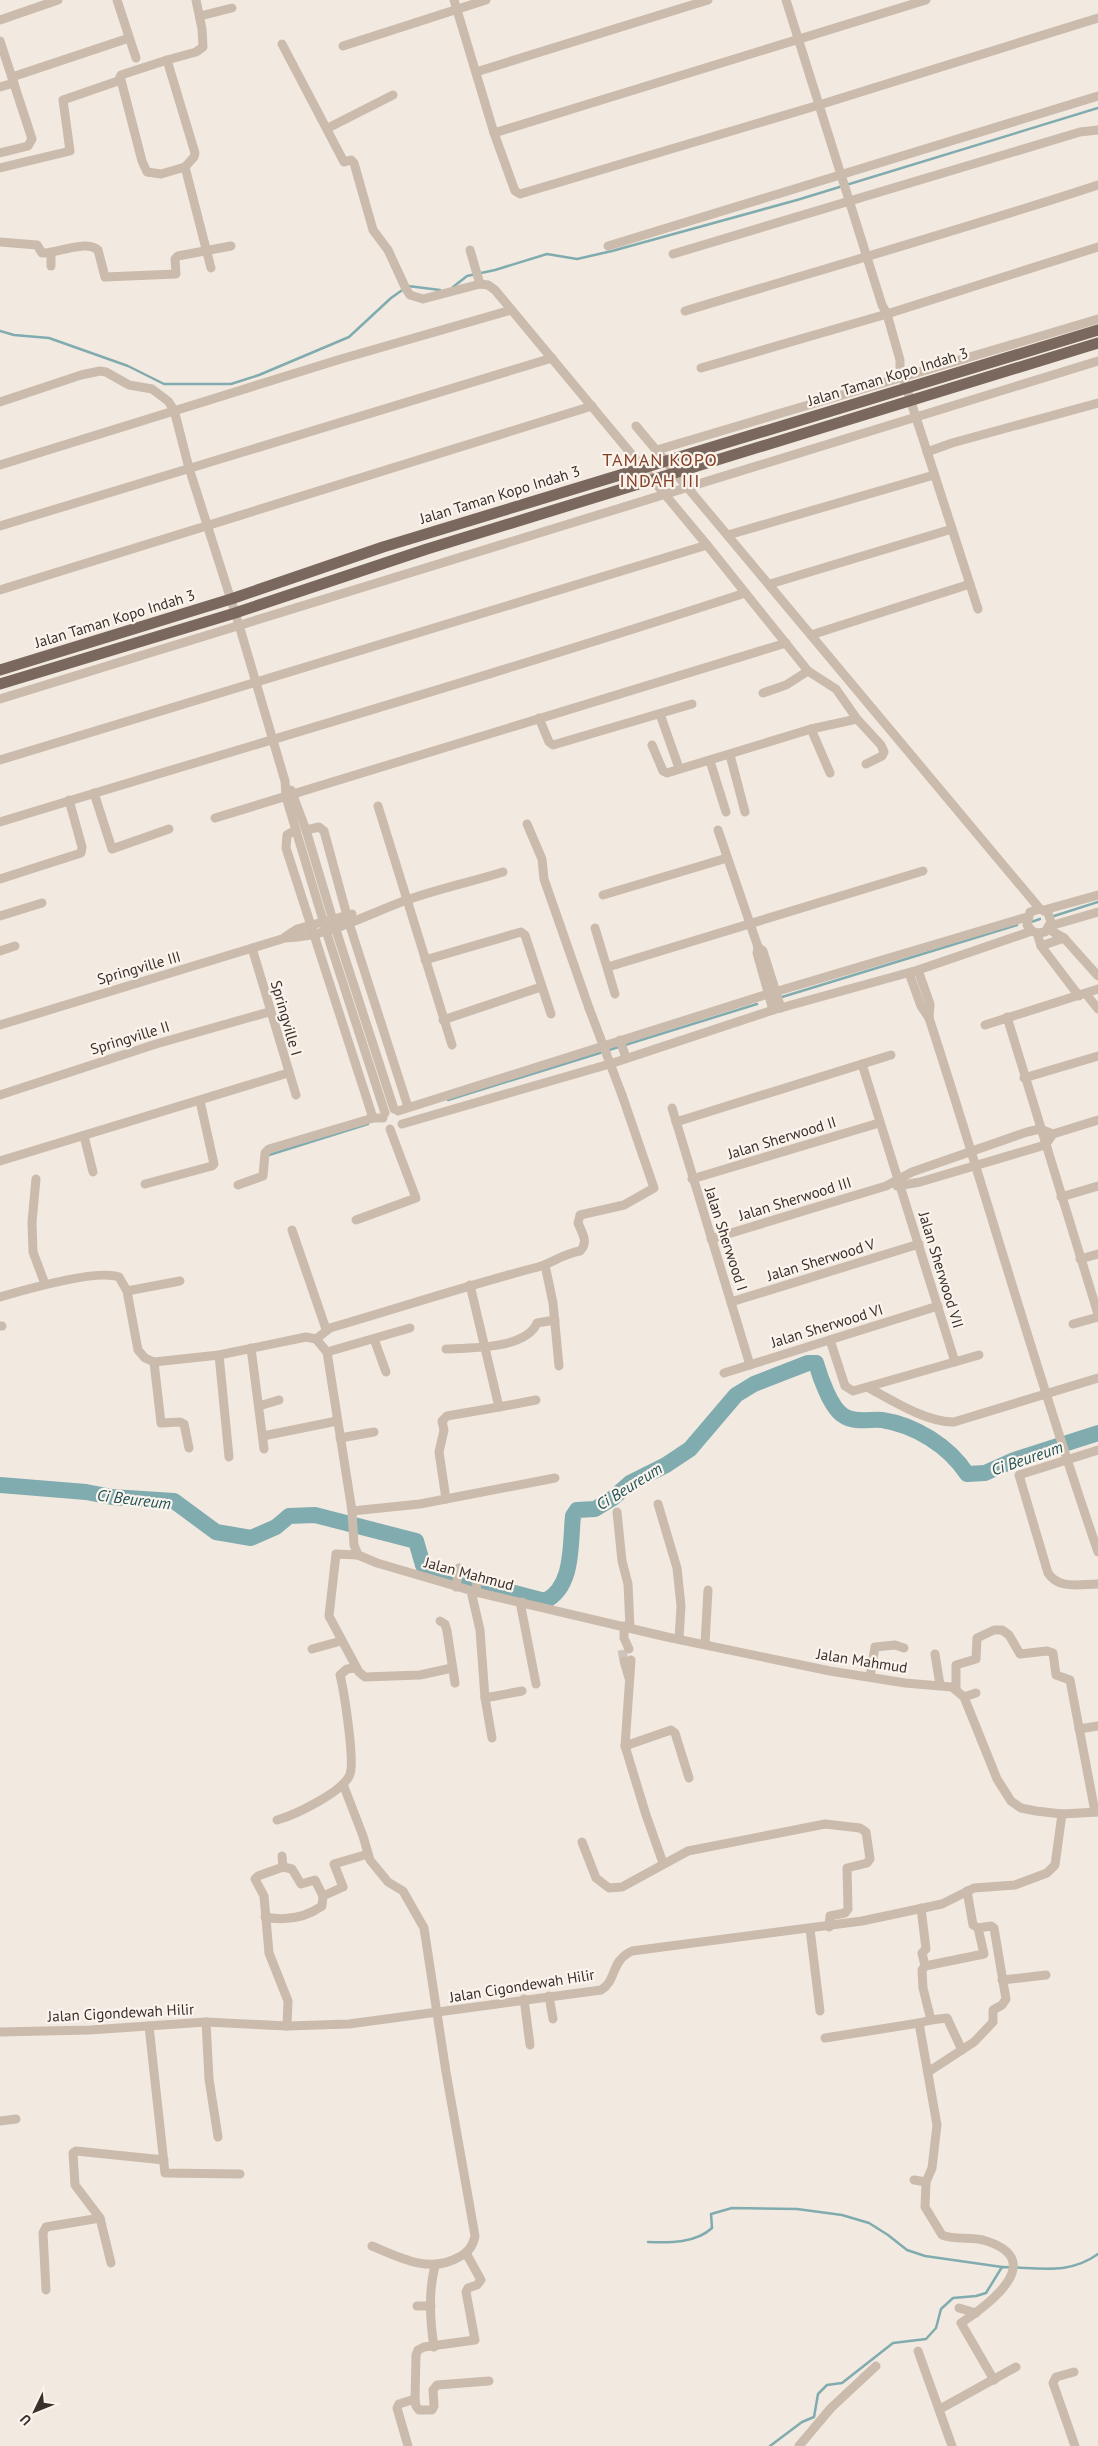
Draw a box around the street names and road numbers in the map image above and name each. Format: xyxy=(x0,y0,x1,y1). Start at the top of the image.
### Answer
street label: Jalan Taman Kopo Indah 3 xyxy=(805,343,970,410)
street label: Jalan Taman Kopo Indah 3 xyxy=(417,461,582,528)
street label: Jalan Taman Kopo Indah 3 xyxy=(32,585,197,652)
street label: Springville III xyxy=(95,947,183,989)
street label: Springville I xyxy=(267,978,306,1058)
street label: Springville II xyxy=(88,1016,172,1059)
street label: Jalan Sherwood II xyxy=(724,1112,838,1163)
street label: Jalan Sherwood III xyxy=(735,1172,854,1225)
street label: Jalan Sherwood I xyxy=(700,1184,752,1293)
street label: Jalan Sherwood VII xyxy=(914,1208,968,1330)
street label: Jalan Sherwood V xyxy=(764,1234,878,1285)
street label: Jalan Sherwood VI xyxy=(768,1299,885,1352)
street label: Jalan Mahmud xyxy=(421,1552,516,1595)
street label: Jalan Mahmud xyxy=(814,1644,909,1677)
street label: Jalan Cigondewah Hilir xyxy=(447,1965,596,2007)
street label: Jalan Cigondewah Hilir xyxy=(46,1999,195,2026)

